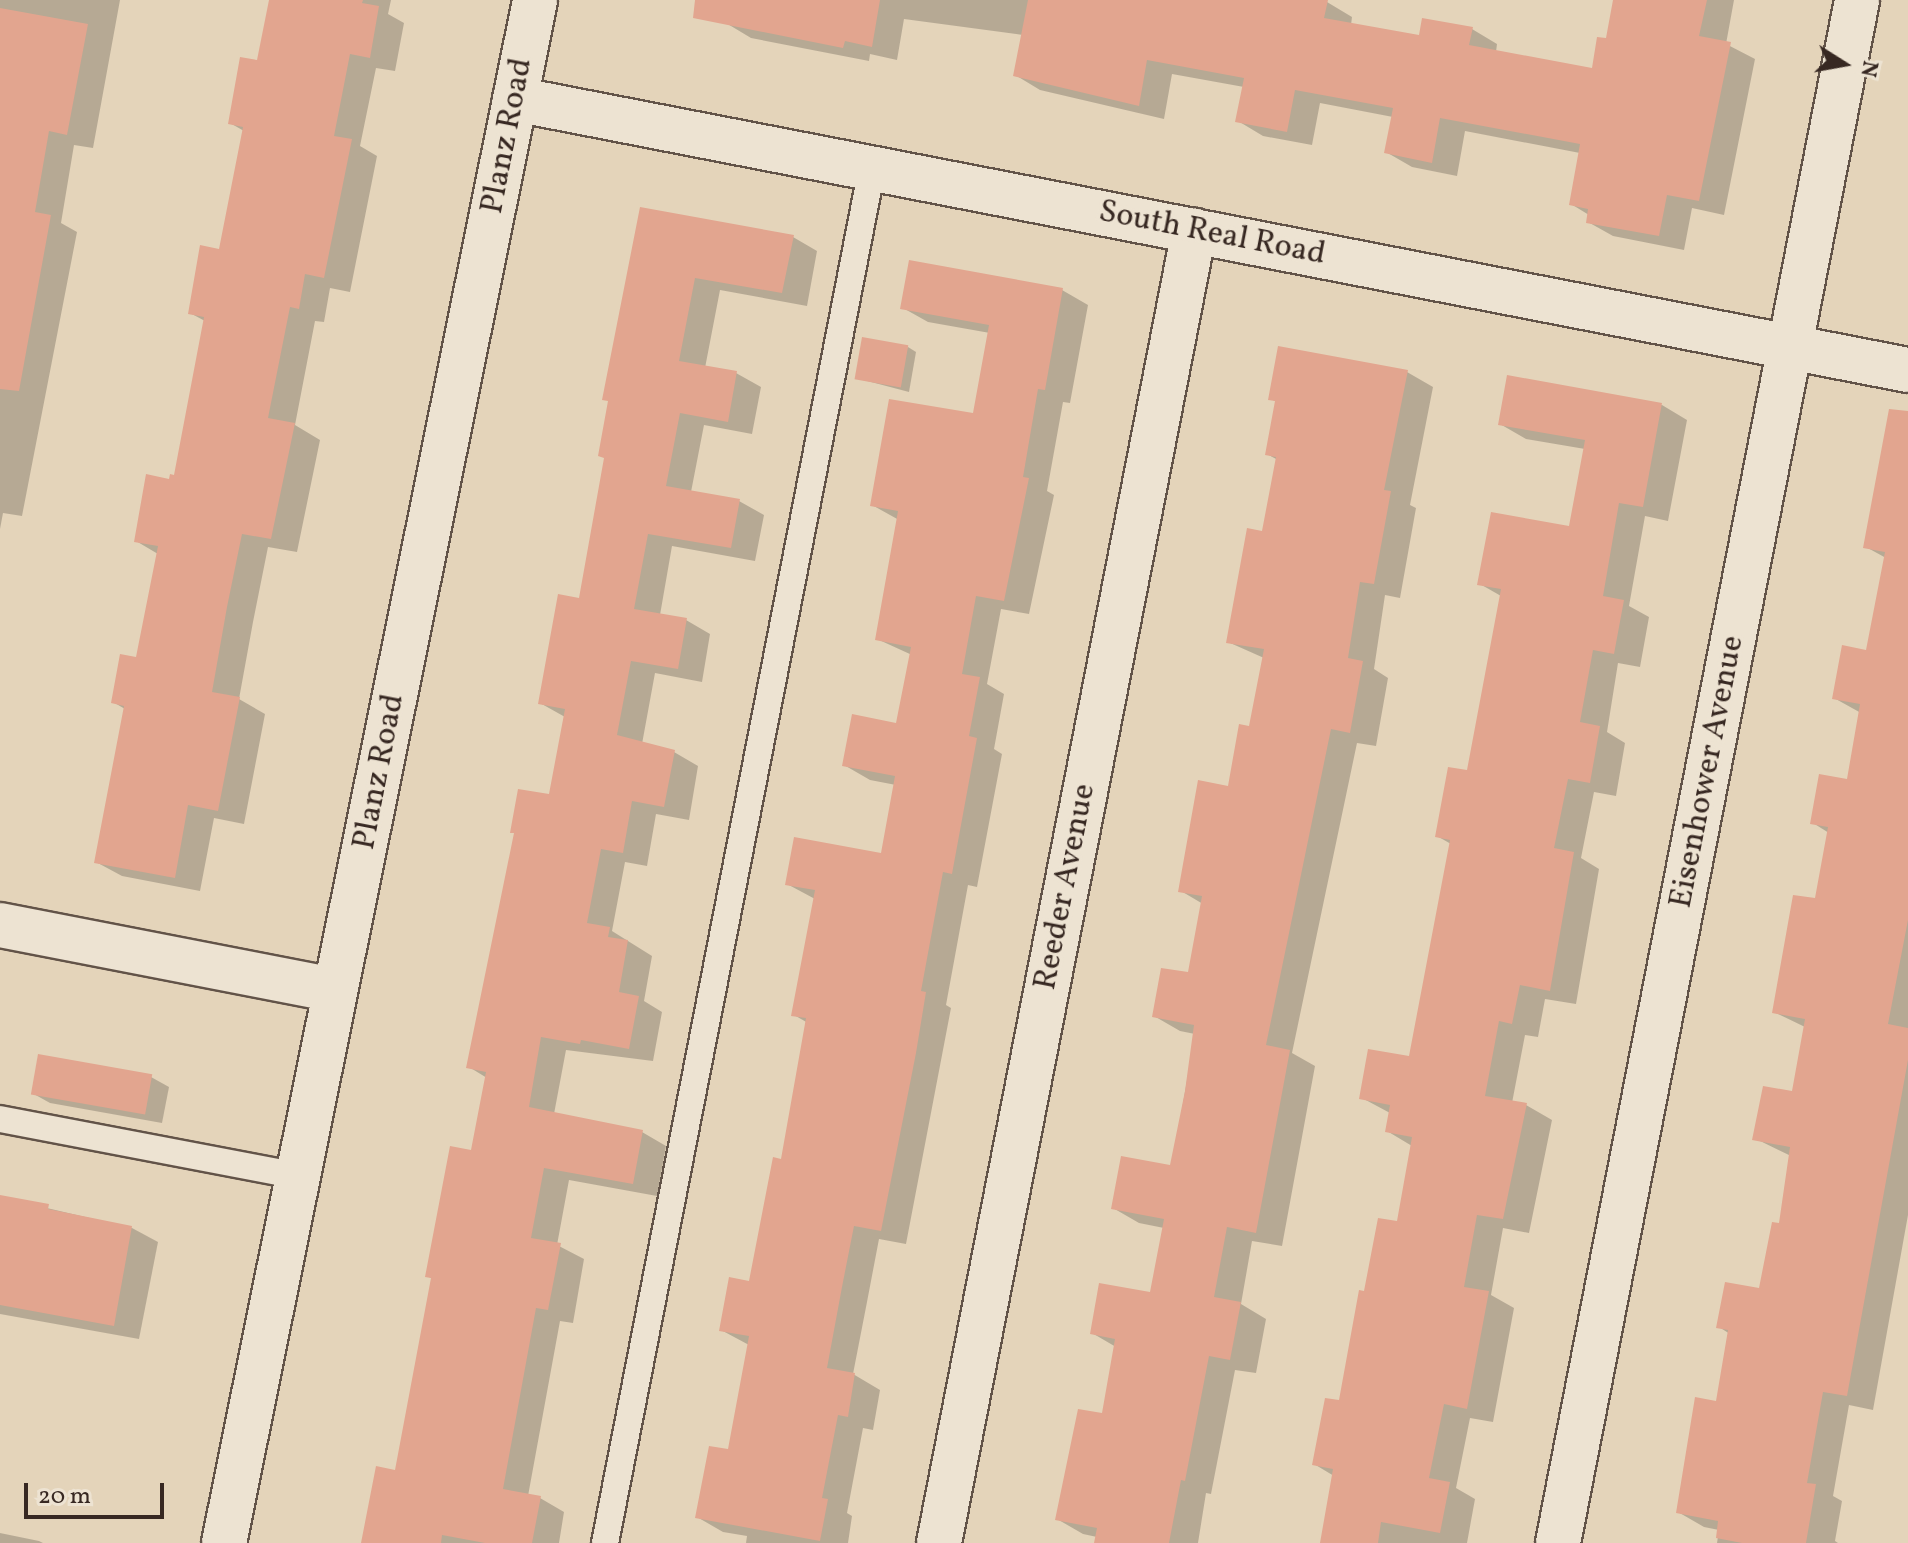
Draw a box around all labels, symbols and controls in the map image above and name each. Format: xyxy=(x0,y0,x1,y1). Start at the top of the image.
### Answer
north arrow xyxy=(1804,24,1884,104)
street label: Planz Road xyxy=(474,55,542,217)
text: N xyxy=(1851,58,1885,79)
street label: South Real Road xyxy=(1095,193,1329,275)
street label: Eisenhower Avenue xyxy=(1663,633,1753,911)
street label: Planz Road xyxy=(346,691,414,853)
street label: Reeder Avenue xyxy=(1027,781,1105,993)
scale bar xyxy=(28,1467,168,1517)
text: 20 m xyxy=(38,1480,91,1514)

